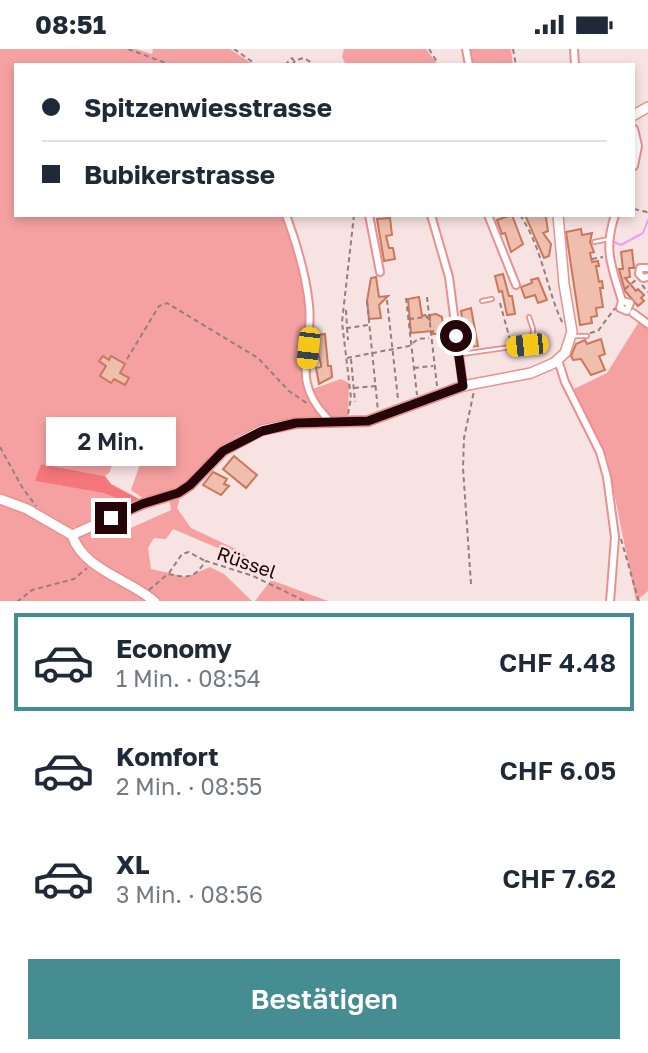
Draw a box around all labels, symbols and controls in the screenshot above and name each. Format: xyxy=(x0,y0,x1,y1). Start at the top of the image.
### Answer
text: 08:51 xyxy=(35,9,106,40)
text: Spitzenwiesstrasse xyxy=(84,92,332,123)
text: Bubikerstrasse xyxy=(84,159,275,190)
route start xyxy=(440,320,472,352)
car xyxy=(296,326,321,370)
car xyxy=(506,332,549,358)
callout: 2 Min. xyxy=(46,417,176,465)
text: 2 Min. xyxy=(77,427,145,455)
route end xyxy=(95,502,127,534)
street label: Rüssel xyxy=(214,541,280,583)
icon: car xyxy=(32,631,95,694)
text: Economy xyxy=(116,633,232,664)
text: CHF 4.48 xyxy=(499,647,616,678)
text: 1 Min. · 08:54 xyxy=(116,664,261,692)
icon: car xyxy=(32,739,95,802)
text: Komfort xyxy=(116,741,219,772)
text: CHF 6.05 xyxy=(500,755,616,786)
text: 2 Min. · 08:55 xyxy=(116,772,262,800)
icon: car xyxy=(32,847,95,910)
text: XL xyxy=(116,849,150,880)
text: CHF 7.62 xyxy=(502,863,616,894)
text: 3 Min. · 08:56 xyxy=(116,880,263,908)
button: Bestätigen xyxy=(28,959,620,1039)

